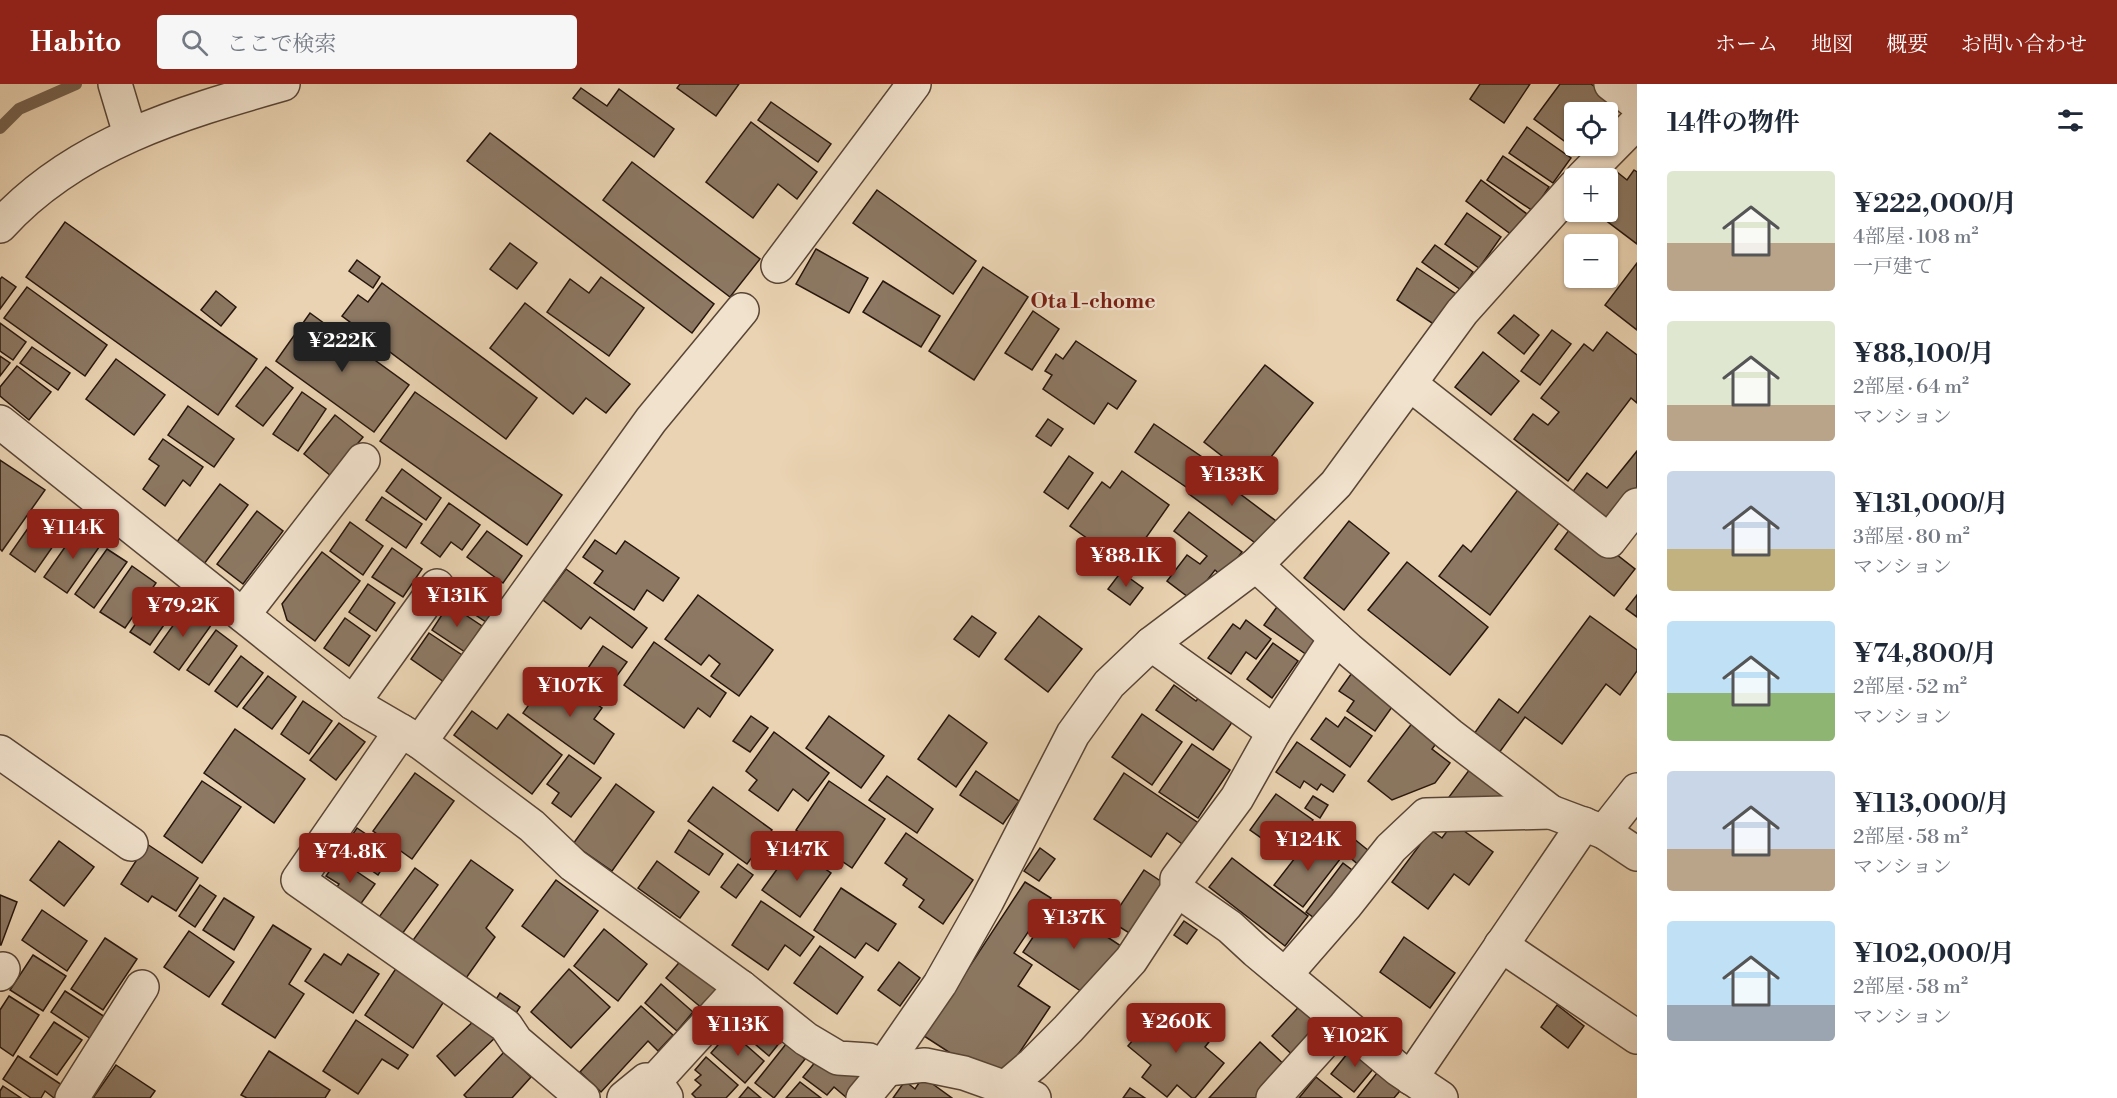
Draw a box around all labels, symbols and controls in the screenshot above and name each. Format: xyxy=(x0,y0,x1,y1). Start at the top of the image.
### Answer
search box xyxy=(157,15,577,69)
text: Habito xyxy=(30,25,121,60)
icon: search xyxy=(178,26,211,59)
text: ここで検索 xyxy=(226,31,337,58)
text: ホーム xyxy=(1715,32,1778,58)
text: 地図 xyxy=(1811,32,1853,58)
text: 概要 xyxy=(1886,32,1928,58)
text: お問い合わせ xyxy=(1961,32,2087,58)
map controls xyxy=(1564,102,1618,288)
button: locate xyxy=(1564,102,1618,156)
icon: filters xyxy=(2054,104,2087,137)
text: 14件の物件 xyxy=(1667,107,1800,139)
button: + xyxy=(1564,168,1618,222)
text: ¥222,000/月 xyxy=(1853,188,2017,220)
icon: home xyxy=(1715,195,1787,267)
text: 4部屋 · 108 m² xyxy=(1853,225,1979,250)
button: − xyxy=(1564,234,1618,288)
text: 一戸建て xyxy=(1853,255,1933,280)
district label: Ota 1-chome xyxy=(1031,289,1155,315)
pin: ¥222K xyxy=(300,322,384,373)
text: ¥222K xyxy=(307,329,377,354)
text: ¥88,100/月 xyxy=(1853,338,1995,370)
icon: home xyxy=(1715,345,1787,417)
text: 2部屋 · 64 m² xyxy=(1853,375,1969,400)
text: マンション xyxy=(1853,405,1952,430)
pin: ¥133K xyxy=(1190,456,1274,507)
text: ¥133K xyxy=(1199,463,1265,488)
text: ¥131,000/月 xyxy=(1853,488,2009,520)
icon: home xyxy=(1715,495,1787,567)
pin: ¥114K xyxy=(31,509,115,560)
text: ¥114K xyxy=(41,516,105,541)
text: 3部屋 · 80 m² xyxy=(1853,525,1970,550)
pin: ¥88.1K xyxy=(1077,537,1175,588)
text: ¥88.1K xyxy=(1090,544,1162,569)
text: マンション xyxy=(1853,555,1952,580)
pin: ¥131K xyxy=(415,577,499,628)
text: ¥131K xyxy=(426,584,488,609)
pin: ¥79.2K xyxy=(134,587,232,638)
text: ¥79.2K xyxy=(146,594,220,619)
text: ¥74,800/月 xyxy=(1853,638,1997,670)
icon: home xyxy=(1715,645,1787,717)
pin: ¥107K xyxy=(528,667,612,718)
text: ¥107K xyxy=(537,674,603,699)
text: 2部屋 · 52 m² xyxy=(1853,675,1967,700)
text: マンション xyxy=(1853,705,1952,730)
text: ¥113,000/月 xyxy=(1853,788,2010,820)
icon: home xyxy=(1715,795,1787,867)
pin: ¥124K xyxy=(1266,821,1350,872)
text: 2部屋 · 58 m² xyxy=(1853,825,1968,850)
text: ¥124K xyxy=(1274,828,1342,853)
pin: ¥147K xyxy=(755,831,839,882)
pin: ¥74.8K xyxy=(301,833,399,884)
text: ¥147K xyxy=(765,838,829,863)
text: ¥74.8K xyxy=(313,840,387,865)
text: マンション xyxy=(1853,855,1952,880)
pin: ¥137K xyxy=(1032,899,1116,950)
text: ¥137K xyxy=(1042,906,1106,931)
text: ¥102,000/月 xyxy=(1853,938,2015,970)
icon: home xyxy=(1715,945,1787,1017)
text: 2部屋 · 58 m² xyxy=(1853,975,1968,1000)
pin: ¥260K xyxy=(1134,1003,1218,1054)
text: マンション xyxy=(1853,1005,1952,1030)
pin: ¥113K xyxy=(696,1006,780,1057)
text: ¥260K xyxy=(1140,1010,1212,1035)
text: ¥113K xyxy=(706,1013,770,1038)
pin: ¥102K xyxy=(1313,1017,1397,1068)
text: ¥102K xyxy=(1321,1024,1389,1049)

